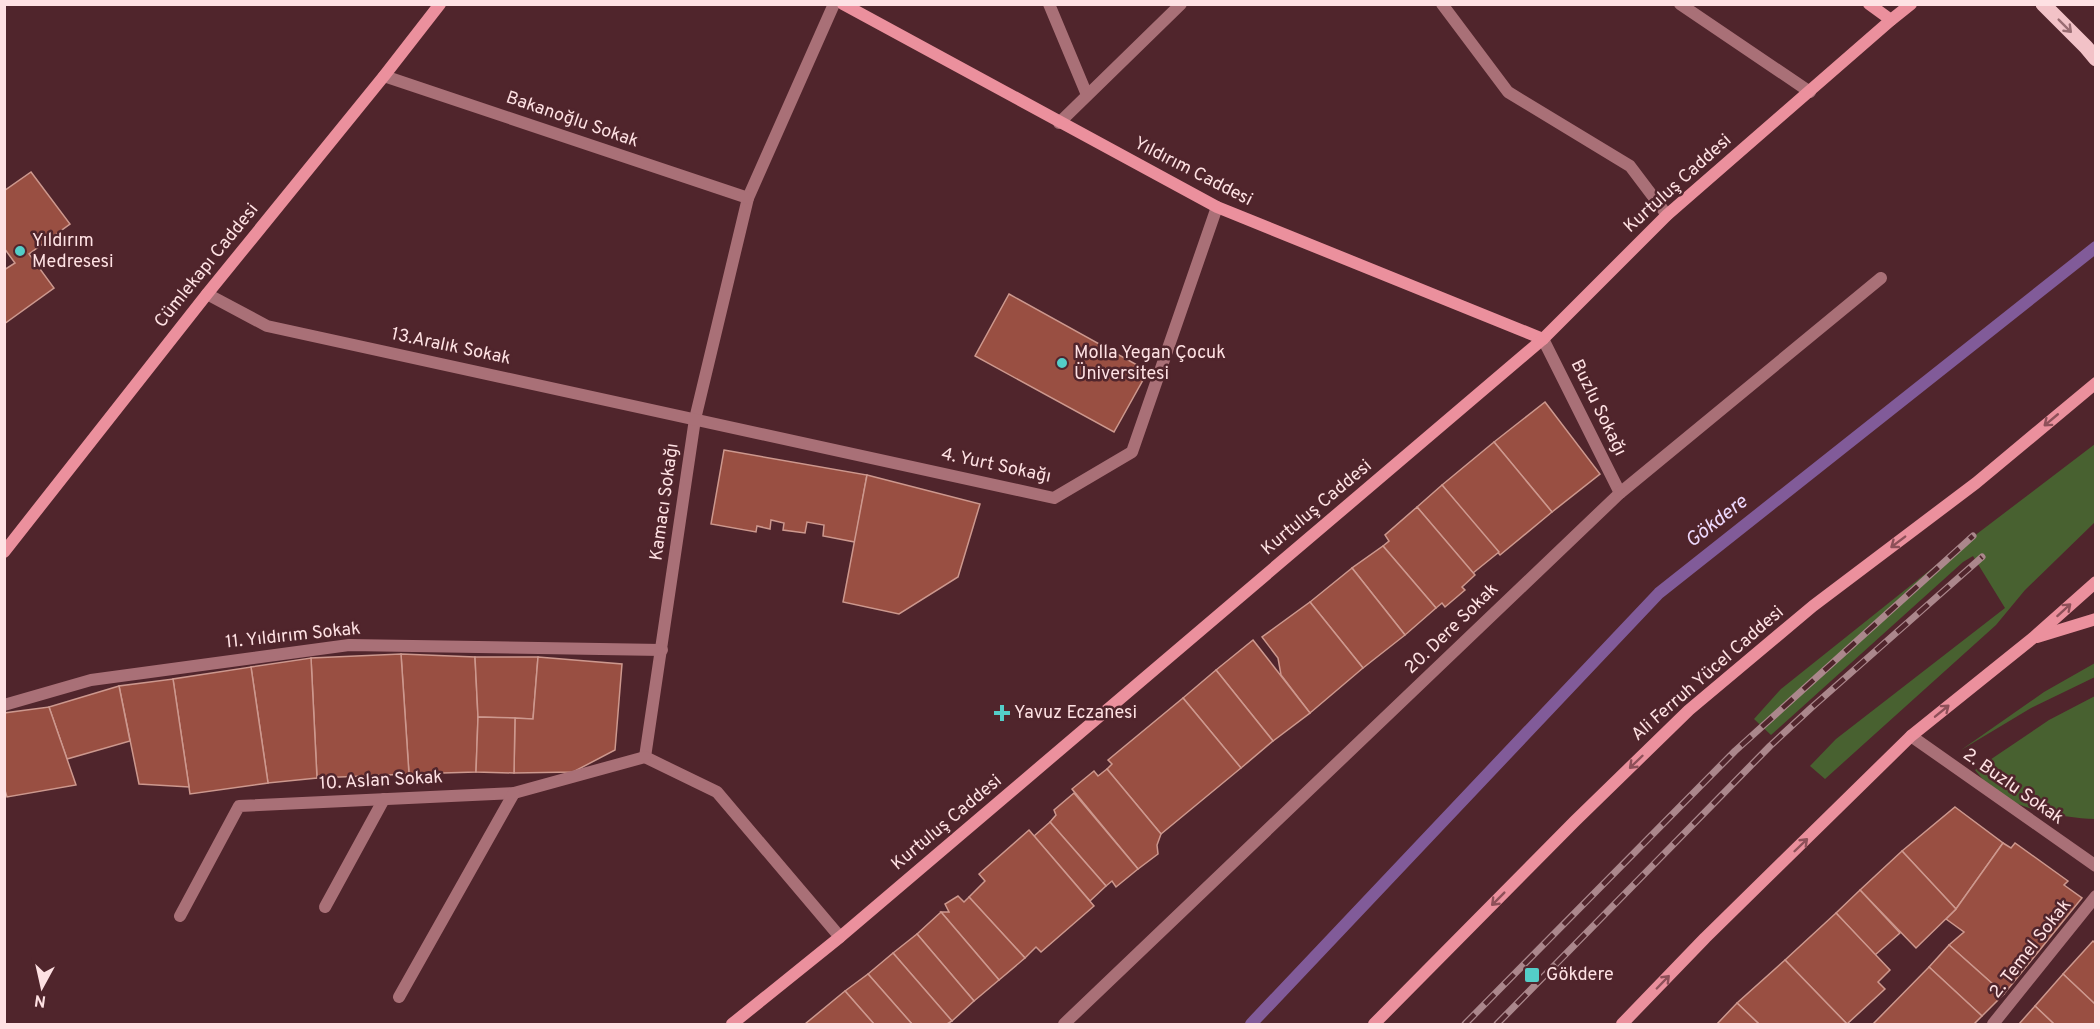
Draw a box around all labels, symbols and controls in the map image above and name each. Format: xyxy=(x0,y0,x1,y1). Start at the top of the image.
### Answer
one-way arrow xyxy=(2057,18,2072,33)
street label: Bakanoğlu Sokak xyxy=(503,87,641,153)
street label: Kurtuluş Caddesi xyxy=(1619,129,1737,239)
street label: Yıldırım Caddesi xyxy=(1130,132,1256,212)
street label: Cümlekapı Caddesi xyxy=(150,199,264,333)
place label: Yıldırım Medresesi xyxy=(32,230,113,274)
marker: Yıldırım Medresesi xyxy=(13,244,27,258)
street label: 13.Aralık Sokak xyxy=(389,323,513,371)
place label: Molla Yegan Çocuk Üniversitesi xyxy=(1074,342,1226,386)
marker: Molla Yegan Çocuk Üniversitesi xyxy=(1055,356,1069,370)
street label: Buzlu Sokağı xyxy=(1565,356,1631,460)
one-way arrow xyxy=(2043,414,2059,427)
street label: Kamacı Sokağı xyxy=(645,442,685,562)
street label: 4. Yurt Sokağı xyxy=(939,443,1053,489)
street label: Kurtuluş Caddesi xyxy=(1257,455,1377,561)
water label: Gökdere xyxy=(1681,489,1754,554)
one-way arrow xyxy=(1890,535,1906,548)
street label: 20. Dere Sokak xyxy=(1400,578,1504,680)
street label: Ali Ferruh Yücel Caddesi xyxy=(1627,601,1789,747)
one-way arrow xyxy=(2056,603,2071,617)
street label: 11. Yıldırım Sokak xyxy=(224,617,362,655)
place label: Yavuz Eczanesi xyxy=(1014,702,1137,725)
one-way arrow xyxy=(1934,704,1950,717)
marker: Yavuz Eczanesi xyxy=(995,706,1009,720)
street label: 2. Buzlu Sokak xyxy=(1958,744,2068,830)
one-way arrow xyxy=(1629,754,1644,769)
street label: 10. Aslan Sokak xyxy=(319,766,443,796)
street label: Kurtuluş Caddesi xyxy=(887,770,1007,876)
one-way arrow xyxy=(1793,837,1808,852)
one-way arrow xyxy=(1491,891,1505,906)
street label: 2. Temel Sokak xyxy=(1985,895,2077,1003)
north arrow xyxy=(12,957,72,1017)
place label: Gökdere xyxy=(1546,964,1614,987)
marker: Gökdere xyxy=(1523,966,1541,984)
one-way arrow xyxy=(1655,975,1670,990)
text: N xyxy=(33,989,47,1011)

